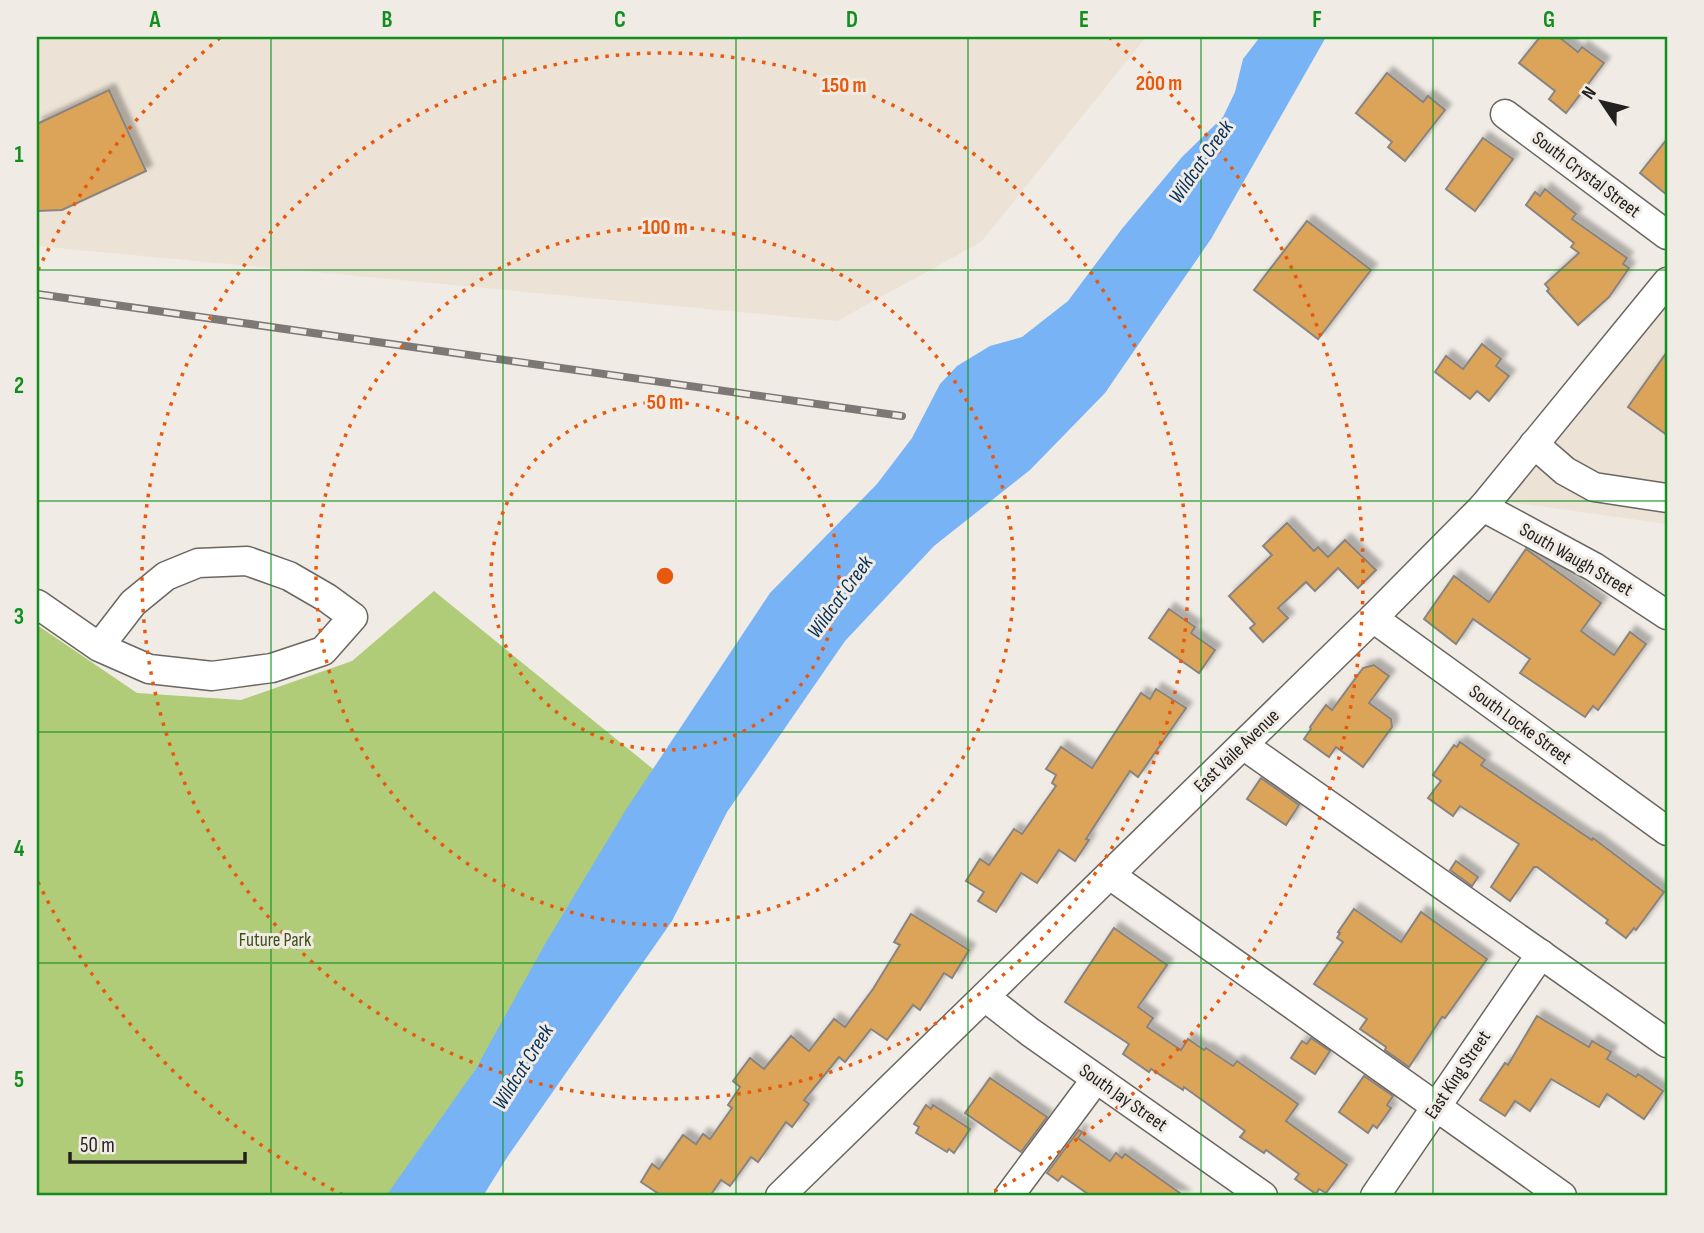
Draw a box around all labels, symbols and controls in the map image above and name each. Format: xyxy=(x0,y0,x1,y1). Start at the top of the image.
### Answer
text: A xyxy=(149,6,162,34)
text: B xyxy=(382,6,393,34)
text: C xyxy=(614,6,626,34)
text: D xyxy=(846,6,858,34)
text: E xyxy=(1079,6,1089,34)
text: F xyxy=(1312,6,1322,34)
text: G xyxy=(1543,6,1555,34)
north arrow xyxy=(1568,66,1638,136)
text: 200 m xyxy=(1136,71,1182,96)
text: 150 m xyxy=(822,73,866,98)
text: N xyxy=(1577,82,1602,104)
water label: Wildcat Creek xyxy=(1163,115,1239,208)
street label: South Crystal Street xyxy=(1527,127,1645,223)
text: 1 xyxy=(14,141,24,169)
text: 100 m xyxy=(642,215,688,240)
text: 2 xyxy=(14,372,24,400)
text: 50 m xyxy=(647,390,683,415)
street label: South Waugh Street xyxy=(1515,518,1637,602)
water label: Wildcat Creek xyxy=(802,550,879,643)
centre of rings xyxy=(653,564,677,588)
text: 3 xyxy=(14,603,24,631)
street label: South Locke Street xyxy=(1464,680,1576,770)
street label: East Vaile Avenue xyxy=(1189,705,1285,797)
text: 4 xyxy=(14,835,25,863)
park label: Future Park xyxy=(239,929,312,952)
water label: Wildcat Creek xyxy=(487,1019,560,1114)
street label: East King Street xyxy=(1420,1026,1496,1124)
street label: South Jay Street xyxy=(1074,1059,1172,1137)
text: 5 xyxy=(14,1066,24,1094)
scale bar xyxy=(70,1121,245,1165)
text: 50 m xyxy=(80,1133,115,1158)

